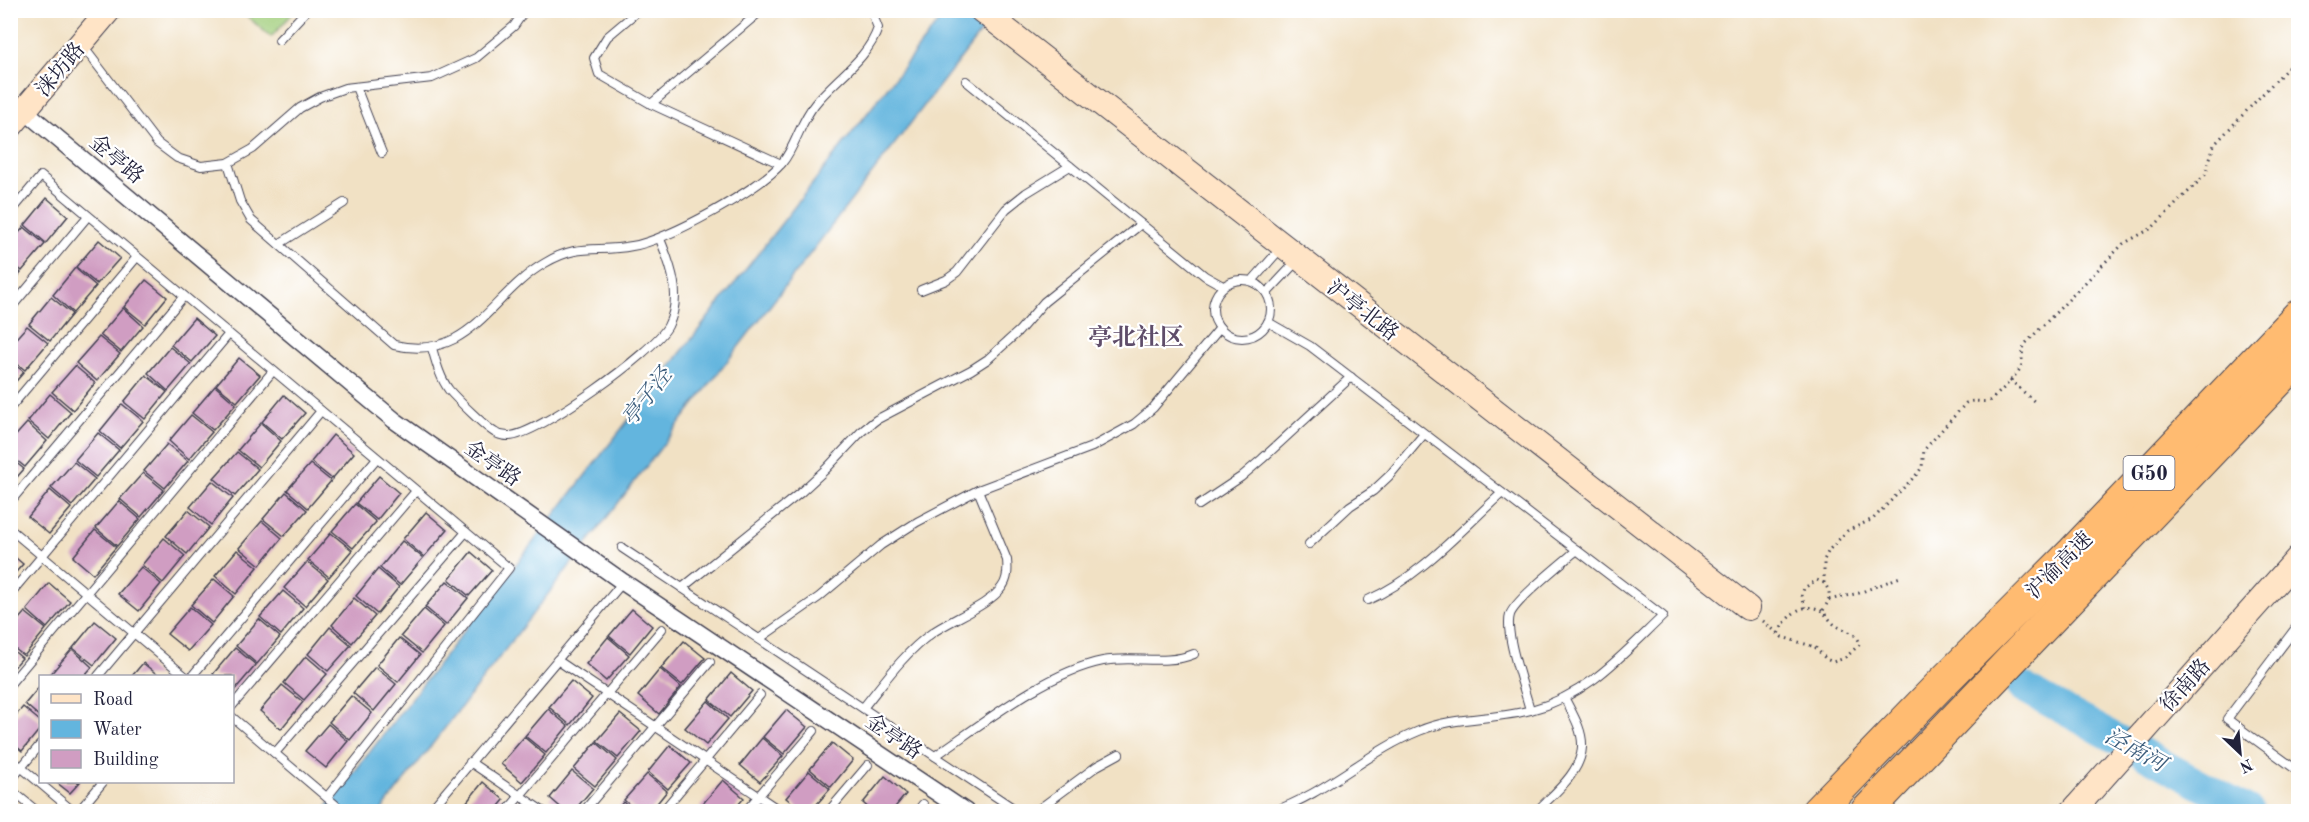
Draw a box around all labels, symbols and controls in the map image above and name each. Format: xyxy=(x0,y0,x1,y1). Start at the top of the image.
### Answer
street label: 涞坊路 xyxy=(31,38,89,101)
street label: 金亭路 xyxy=(85,130,148,188)
street label: 沪亭北路 xyxy=(1323,275,1403,345)
district label: 亭北社区 xyxy=(1088,324,1184,351)
water label: 亭子泾 xyxy=(617,362,678,430)
street label: 金亭路 xyxy=(460,436,525,491)
road number: G50 xyxy=(2124,456,2174,490)
street label: 沪渝高速 xyxy=(2022,528,2097,603)
street label: 徐南路 xyxy=(2156,654,2215,716)
legend xyxy=(39,675,234,783)
text: Road xyxy=(93,691,133,709)
street label: 金亭路 xyxy=(861,709,926,764)
text: Water xyxy=(93,721,142,739)
water label: 泾南河 xyxy=(2101,723,2174,778)
north arrow xyxy=(2210,723,2270,783)
text: Building xyxy=(93,751,159,769)
text: N xyxy=(2236,755,2255,775)

